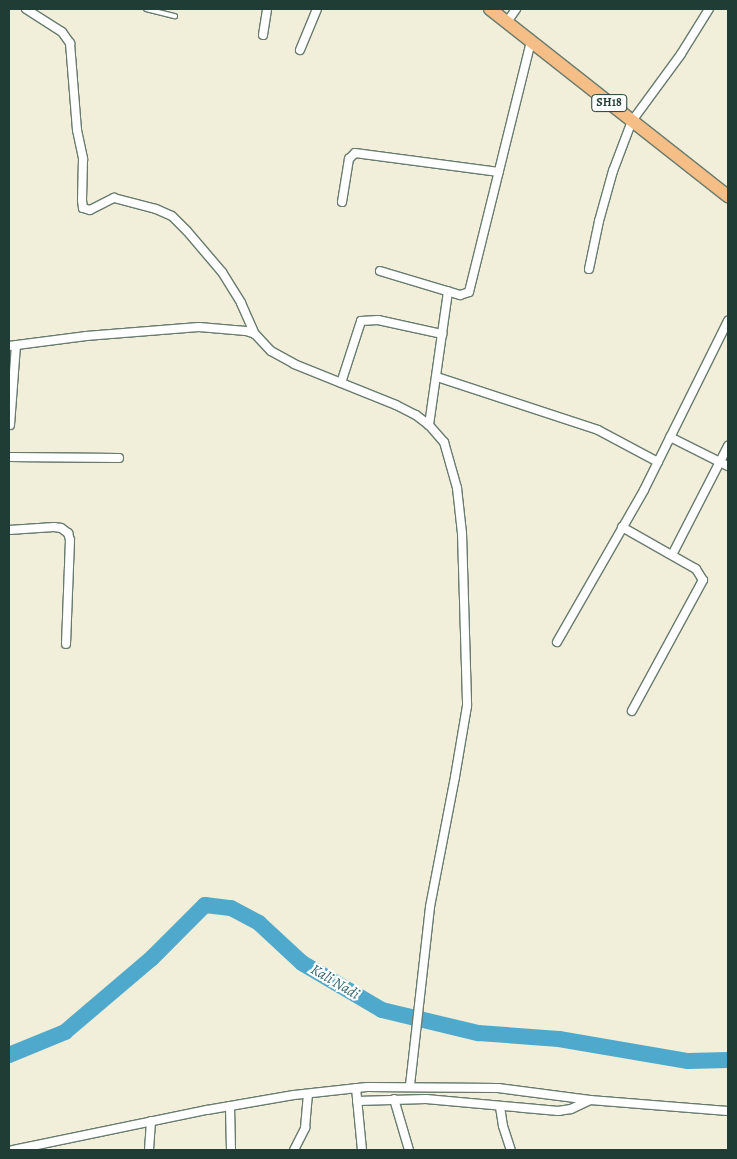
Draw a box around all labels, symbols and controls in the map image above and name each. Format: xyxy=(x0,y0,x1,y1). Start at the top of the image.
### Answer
road number: SH18 xyxy=(590,94,628,112)
water label: Kali Nadi xyxy=(307,960,363,1004)

